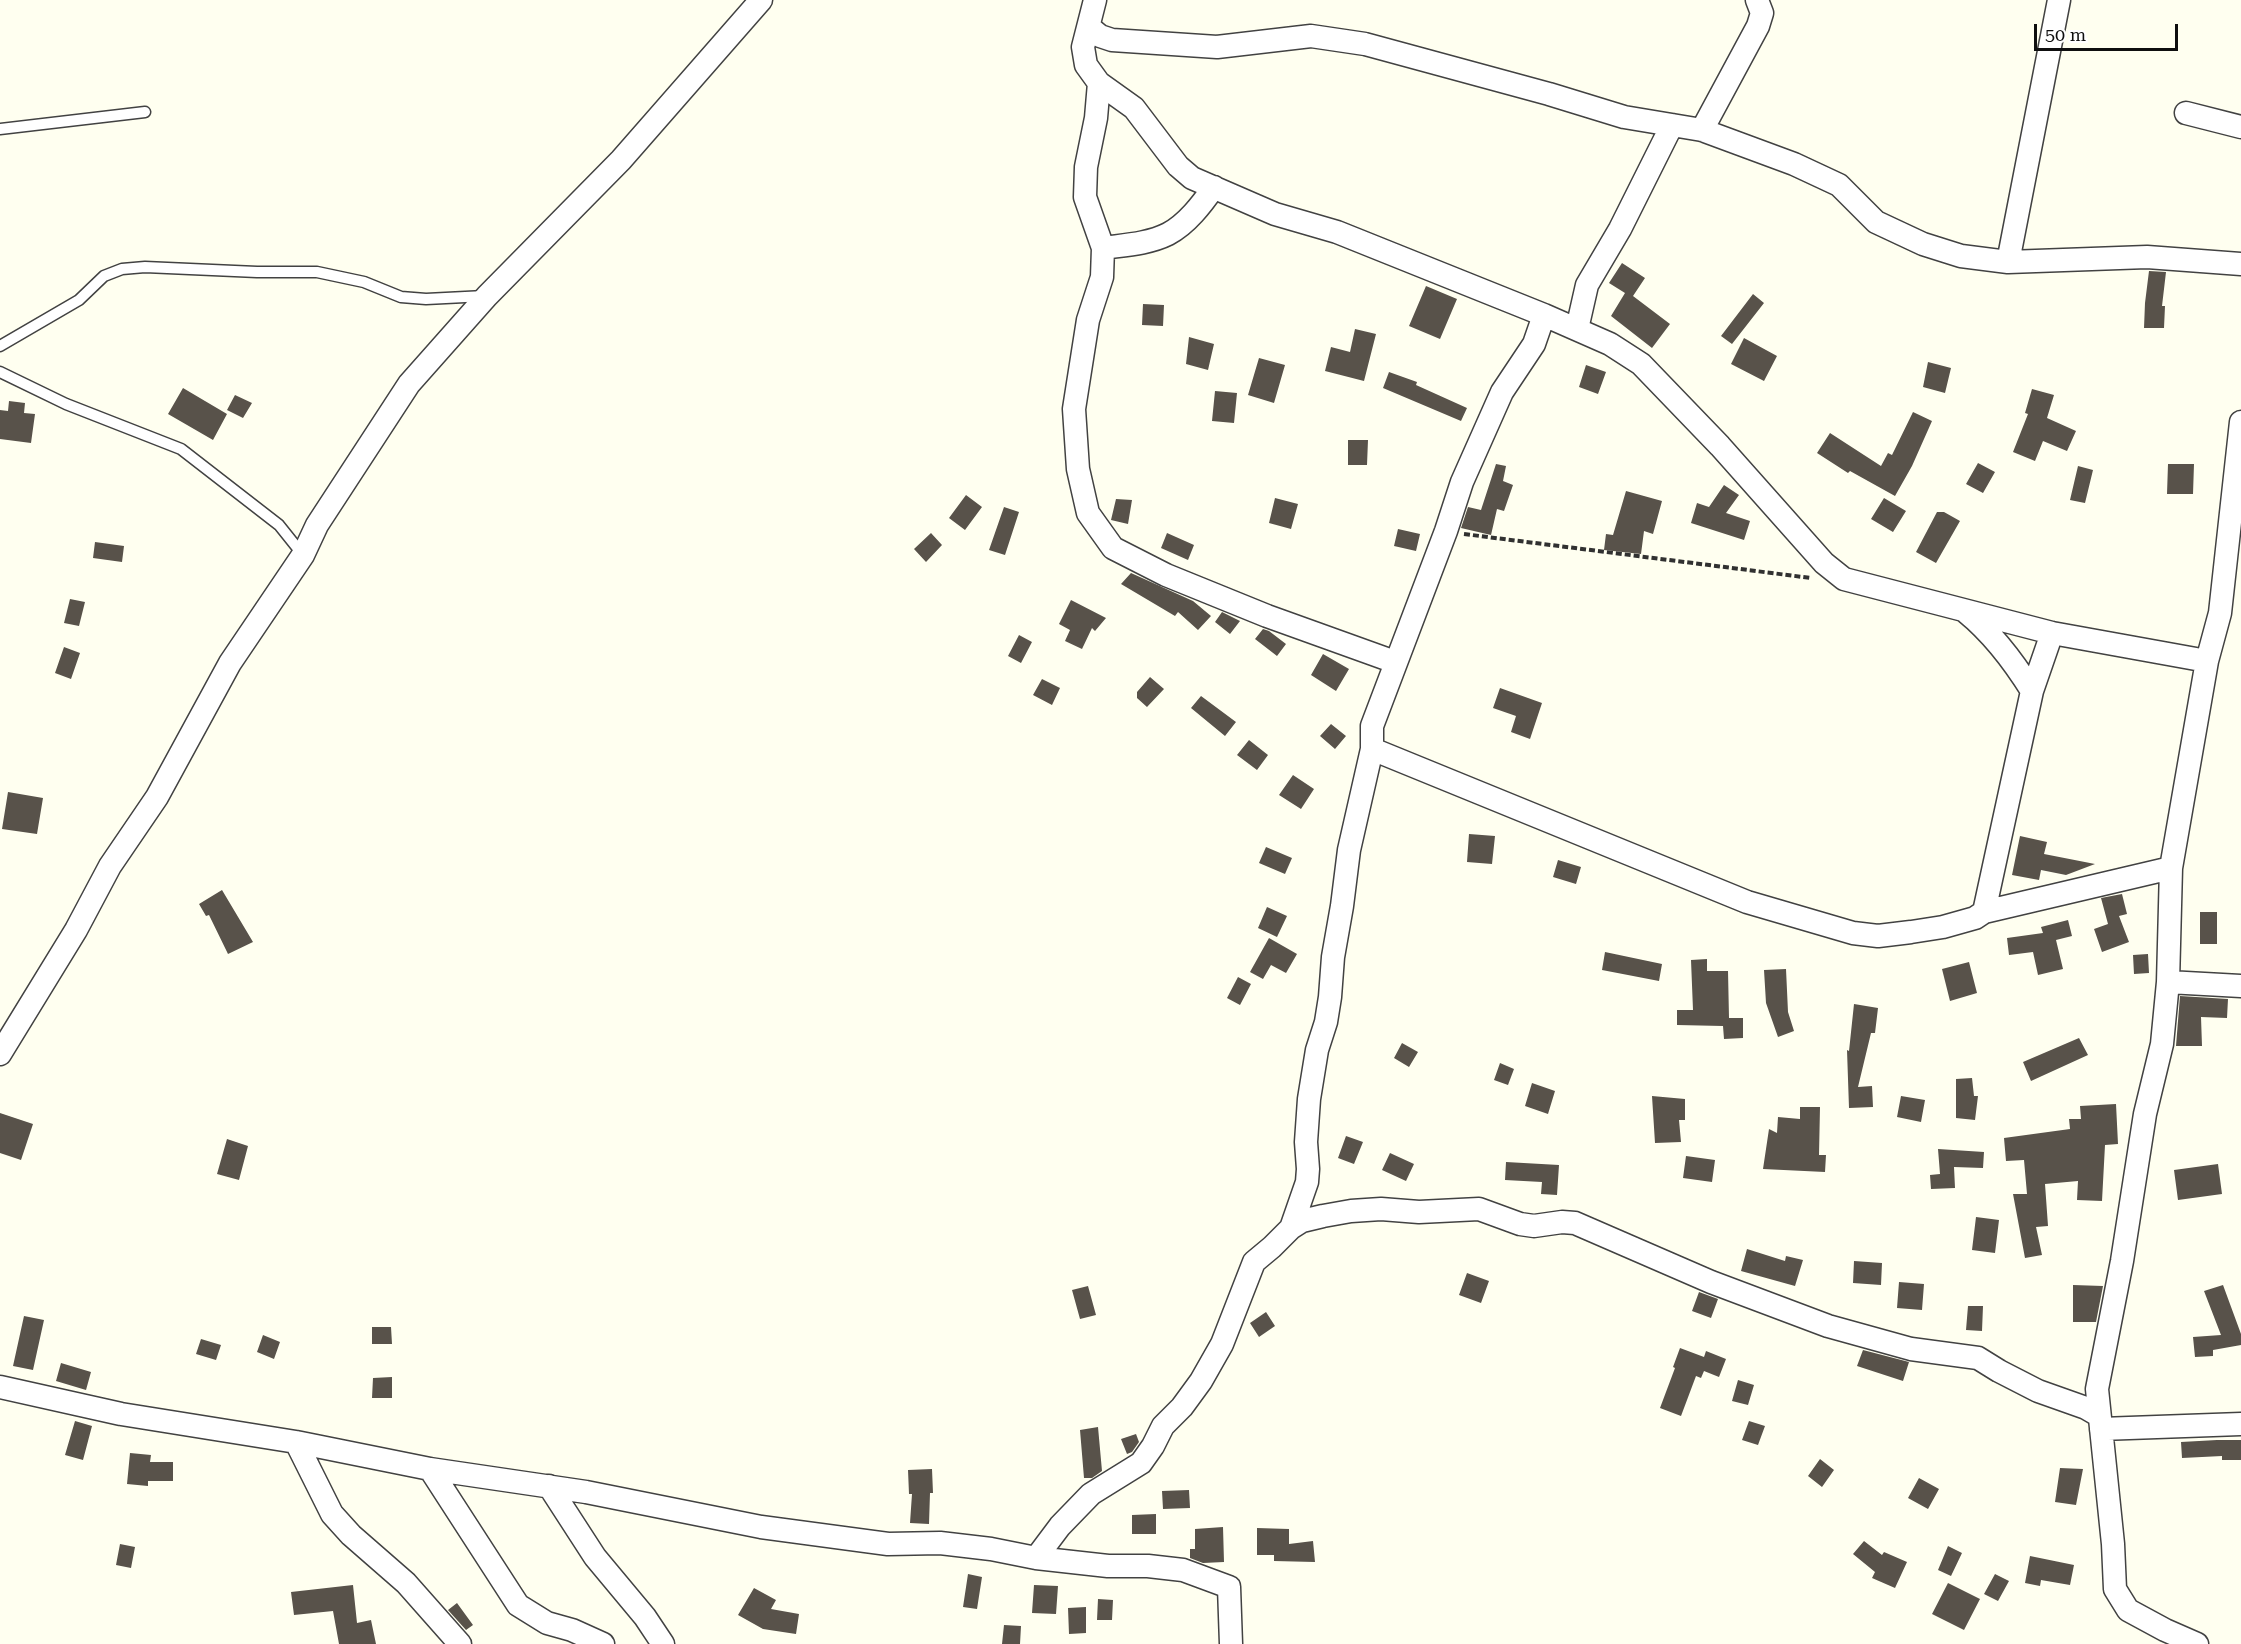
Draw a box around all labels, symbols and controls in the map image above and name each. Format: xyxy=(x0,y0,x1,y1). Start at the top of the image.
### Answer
scale bar xyxy=(2037,12,2181,50)
text: 50 m xyxy=(2045,24,2086,45)

